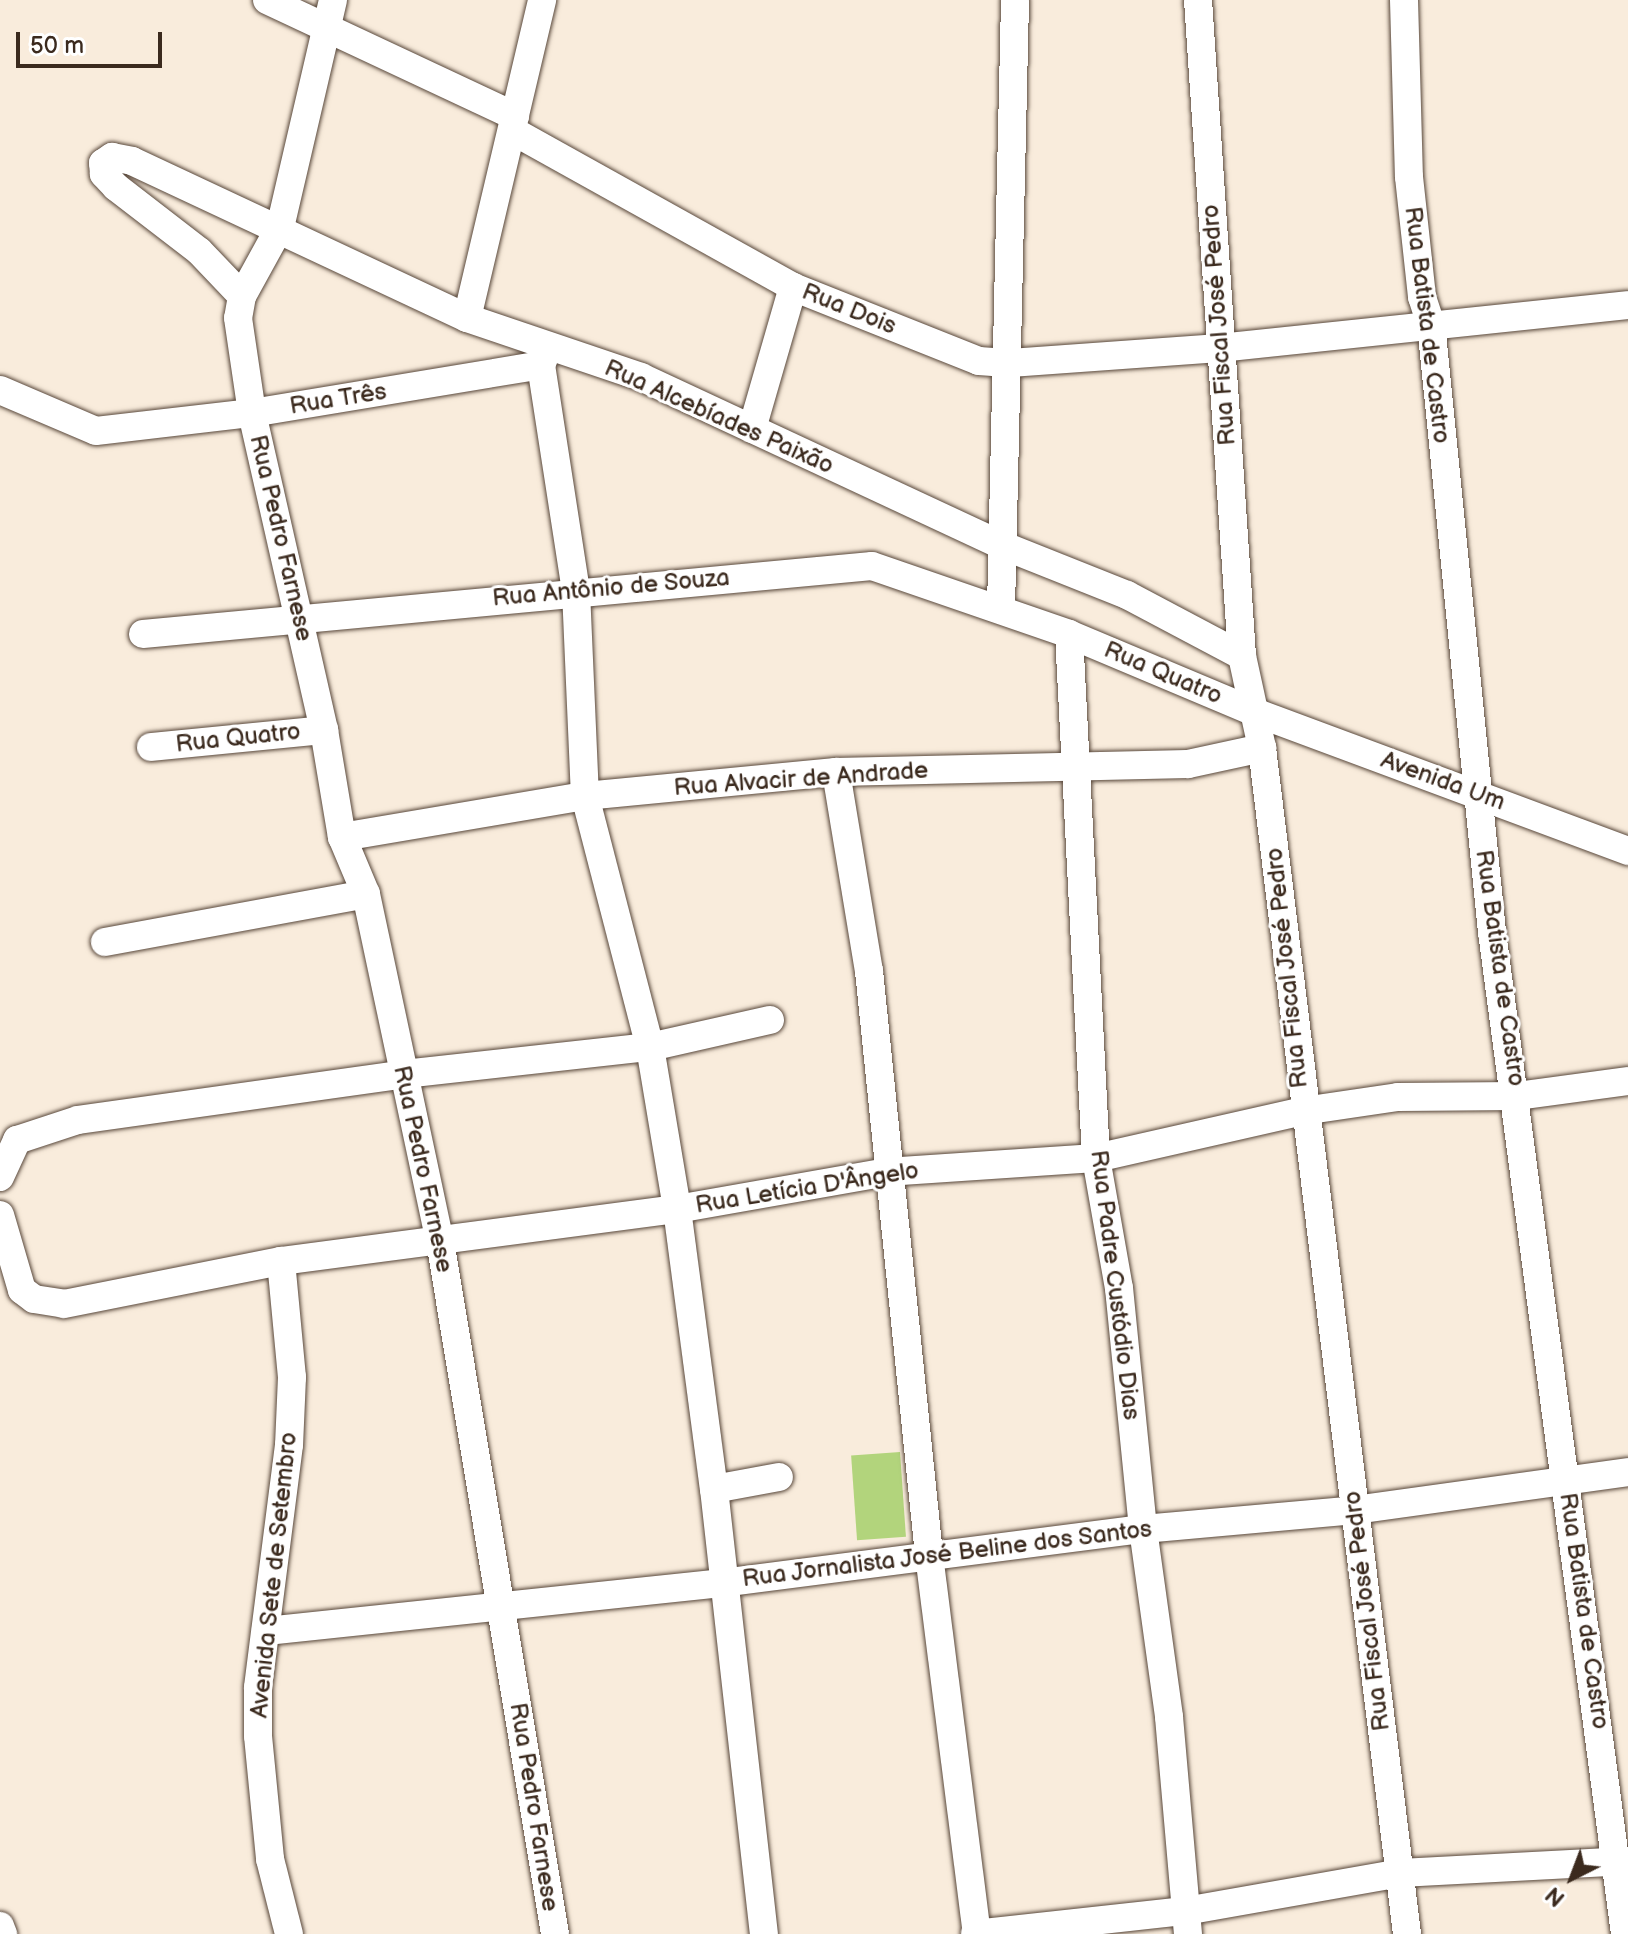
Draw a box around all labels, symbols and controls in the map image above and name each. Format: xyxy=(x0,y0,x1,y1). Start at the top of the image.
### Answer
scale bar xyxy=(20,16,166,66)
text: 50 m xyxy=(30,31,84,60)
street label: Rua Fiscal José Pedro xyxy=(1196,203,1242,447)
street label: Rua Batista de Castro xyxy=(1398,205,1456,445)
street label: Rua Dois xyxy=(798,277,900,341)
street label: Rua Alcebíades Paixão xyxy=(600,353,838,481)
street label: Rua Três xyxy=(287,377,389,421)
street label: Rua Pedro Farnese xyxy=(243,432,319,644)
street label: Rua Antônio de Souza xyxy=(491,563,731,613)
street label: Rua Quatro xyxy=(1100,635,1226,711)
street label: Rua Quatro xyxy=(174,717,302,759)
street label: Avenida Um xyxy=(1377,745,1509,817)
street label: Rua Alvacir de Andrade xyxy=(673,756,929,802)
street label: Rua Fiscal José Pedro xyxy=(1260,846,1314,1090)
street label: Rua Batista de Castro xyxy=(1469,848,1531,1088)
street label: Rua Pedro Farnese xyxy=(387,1063,459,1275)
street label: Rua Padre Custódio Dias xyxy=(1084,1148,1146,1422)
street label: Rua Letícia D'Ângelo xyxy=(693,1156,921,1220)
street label: Avenida Sete de Setembro xyxy=(245,1430,303,1720)
street label: Rua Fiscal José Pedro xyxy=(1338,1489,1396,1733)
street label: Rua Batista de Castro xyxy=(1553,1491,1615,1731)
street label: Rua Jornalista José Beline dos Santos xyxy=(739,1514,1155,1594)
street label: Rua Pedro Farnese xyxy=(503,1701,565,1913)
north arrow xyxy=(1532,1838,1612,1918)
text: N xyxy=(1540,1881,1571,1912)

